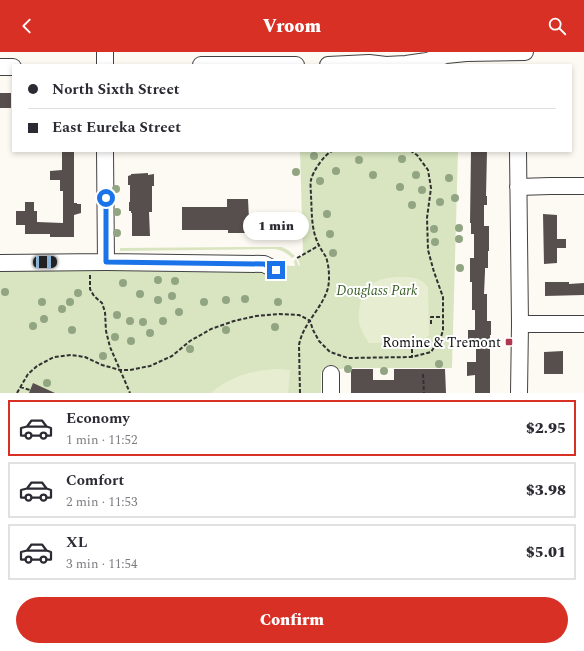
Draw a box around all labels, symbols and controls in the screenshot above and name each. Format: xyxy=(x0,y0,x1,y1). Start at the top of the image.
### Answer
text: Vroom xyxy=(263,13,321,40)
icon: back xyxy=(16,15,38,37)
icon: search xyxy=(546,15,568,37)
text: North Sixth Street xyxy=(52,78,180,101)
text: East Eureka Street xyxy=(52,116,181,139)
route start xyxy=(97,189,115,207)
callout: 1 min xyxy=(243,212,309,240)
text: 1 min xyxy=(258,216,294,236)
car xyxy=(33,256,57,268)
route end xyxy=(267,261,285,279)
park label: Douglass Park xyxy=(336,280,418,301)
place label: Romine & Tremont xyxy=(382,332,501,353)
marker: Romine & Tremont xyxy=(504,337,514,347)
text: Economy xyxy=(66,407,130,430)
icon: car xyxy=(18,410,54,446)
text: $2.95 xyxy=(526,417,566,440)
text: 1 min · 11:52 xyxy=(66,430,138,450)
text: Comfort xyxy=(66,469,124,492)
icon: car xyxy=(18,472,54,508)
text: $3.98 xyxy=(526,479,566,502)
text: 2 min · 11:53 xyxy=(66,492,138,512)
text: XL xyxy=(66,531,87,554)
icon: car xyxy=(18,534,54,570)
text: $5.01 xyxy=(526,541,566,564)
text: 3 min · 11:54 xyxy=(66,554,138,574)
button: Confirm xyxy=(16,597,568,643)

